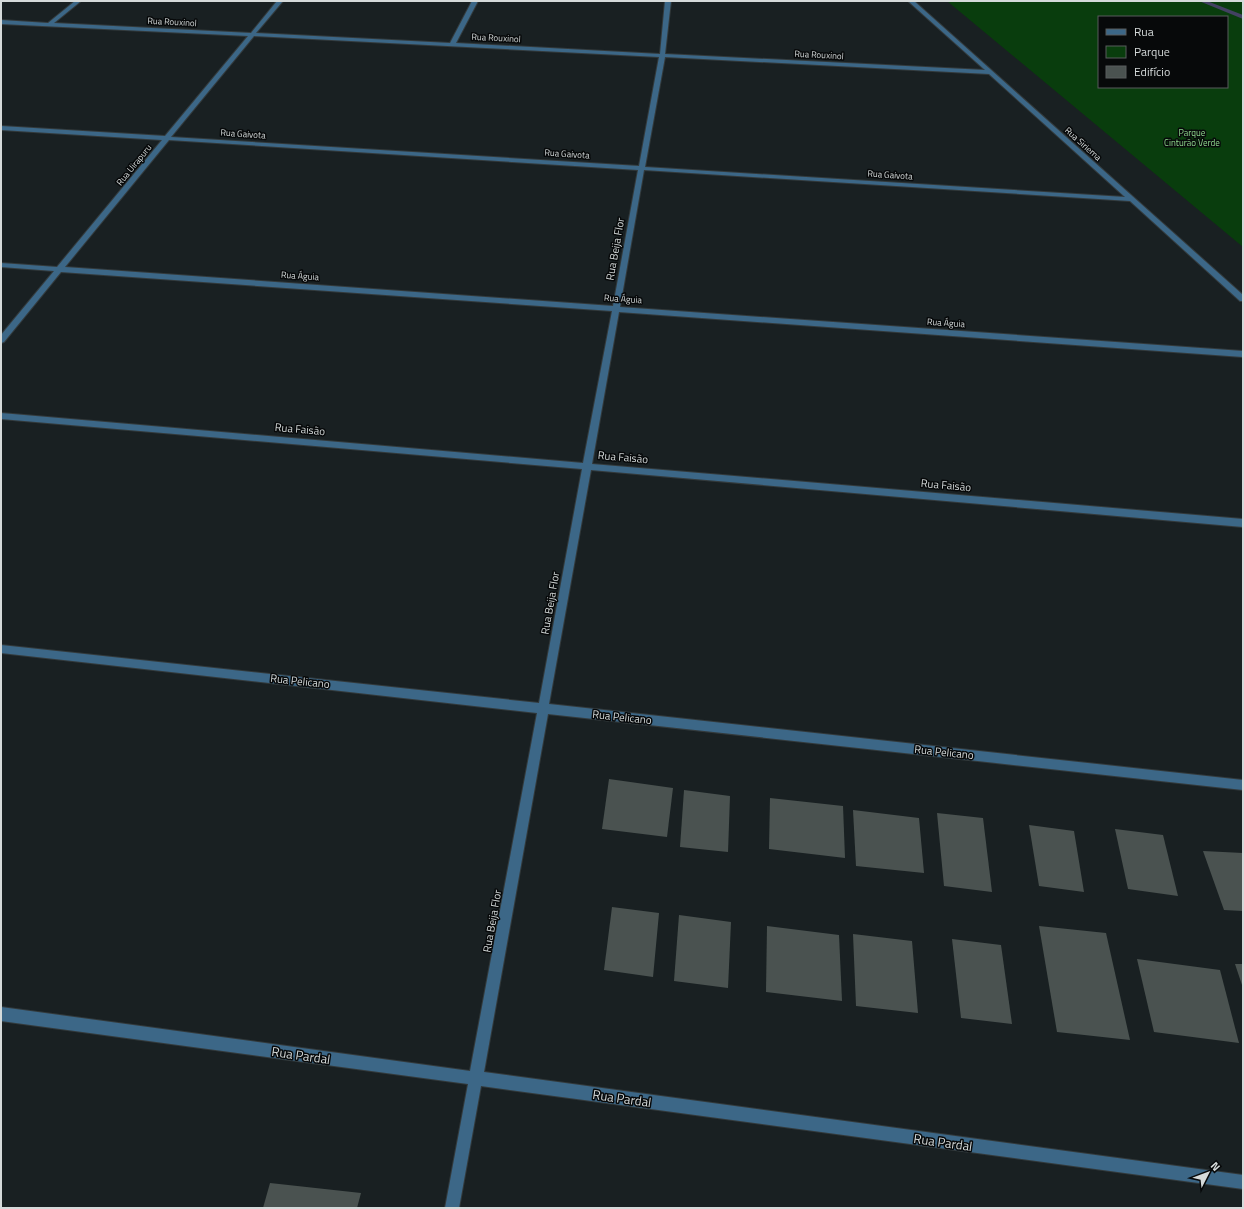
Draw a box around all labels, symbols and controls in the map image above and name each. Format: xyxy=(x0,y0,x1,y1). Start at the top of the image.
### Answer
street label: Rua Rouxinol xyxy=(147,14,197,29)
legend xyxy=(1098,16,1228,88)
text: Rua xyxy=(1134,22,1154,41)
street label: Rua Rouxinol xyxy=(471,30,521,45)
text: Parque xyxy=(1134,42,1170,61)
street label: Rua Rouxinol xyxy=(794,47,844,62)
text: Edifício xyxy=(1134,62,1170,81)
street label: Rua Siriema xyxy=(1062,124,1105,164)
street label: Rua Gaivota xyxy=(220,125,267,142)
park label: Parque Cinturão Verde xyxy=(1164,126,1220,149)
street label: Rua Uirapuru xyxy=(113,141,154,188)
street label: Rua Gaivota xyxy=(544,145,591,162)
street label: Rua Gaivota xyxy=(867,166,914,183)
street label: Rua Beija Flor xyxy=(602,216,628,282)
street label: Rua Águia xyxy=(281,268,320,283)
street label: Rua Águia xyxy=(604,291,643,306)
street label: Rua Águia xyxy=(927,315,966,330)
street label: Rua Faisão xyxy=(274,419,326,439)
street label: Rua Faisão xyxy=(597,447,649,467)
street label: Rua Faisão xyxy=(920,475,972,495)
street label: Rua Beija Flor xyxy=(537,570,563,636)
street label: Rua Pelicano xyxy=(270,670,331,692)
street label: Rua Pelicano xyxy=(592,706,653,728)
street label: Rua Pelicano xyxy=(914,741,975,763)
street label: Rua Beija Flor xyxy=(479,888,505,954)
street label: Rua Pardal xyxy=(270,1041,332,1069)
street label: Rua Pardal xyxy=(591,1084,653,1112)
street label: Rua Pardal xyxy=(912,1128,974,1156)
north arrow xyxy=(1188,1153,1228,1193)
text: N xyxy=(1207,1158,1224,1174)

